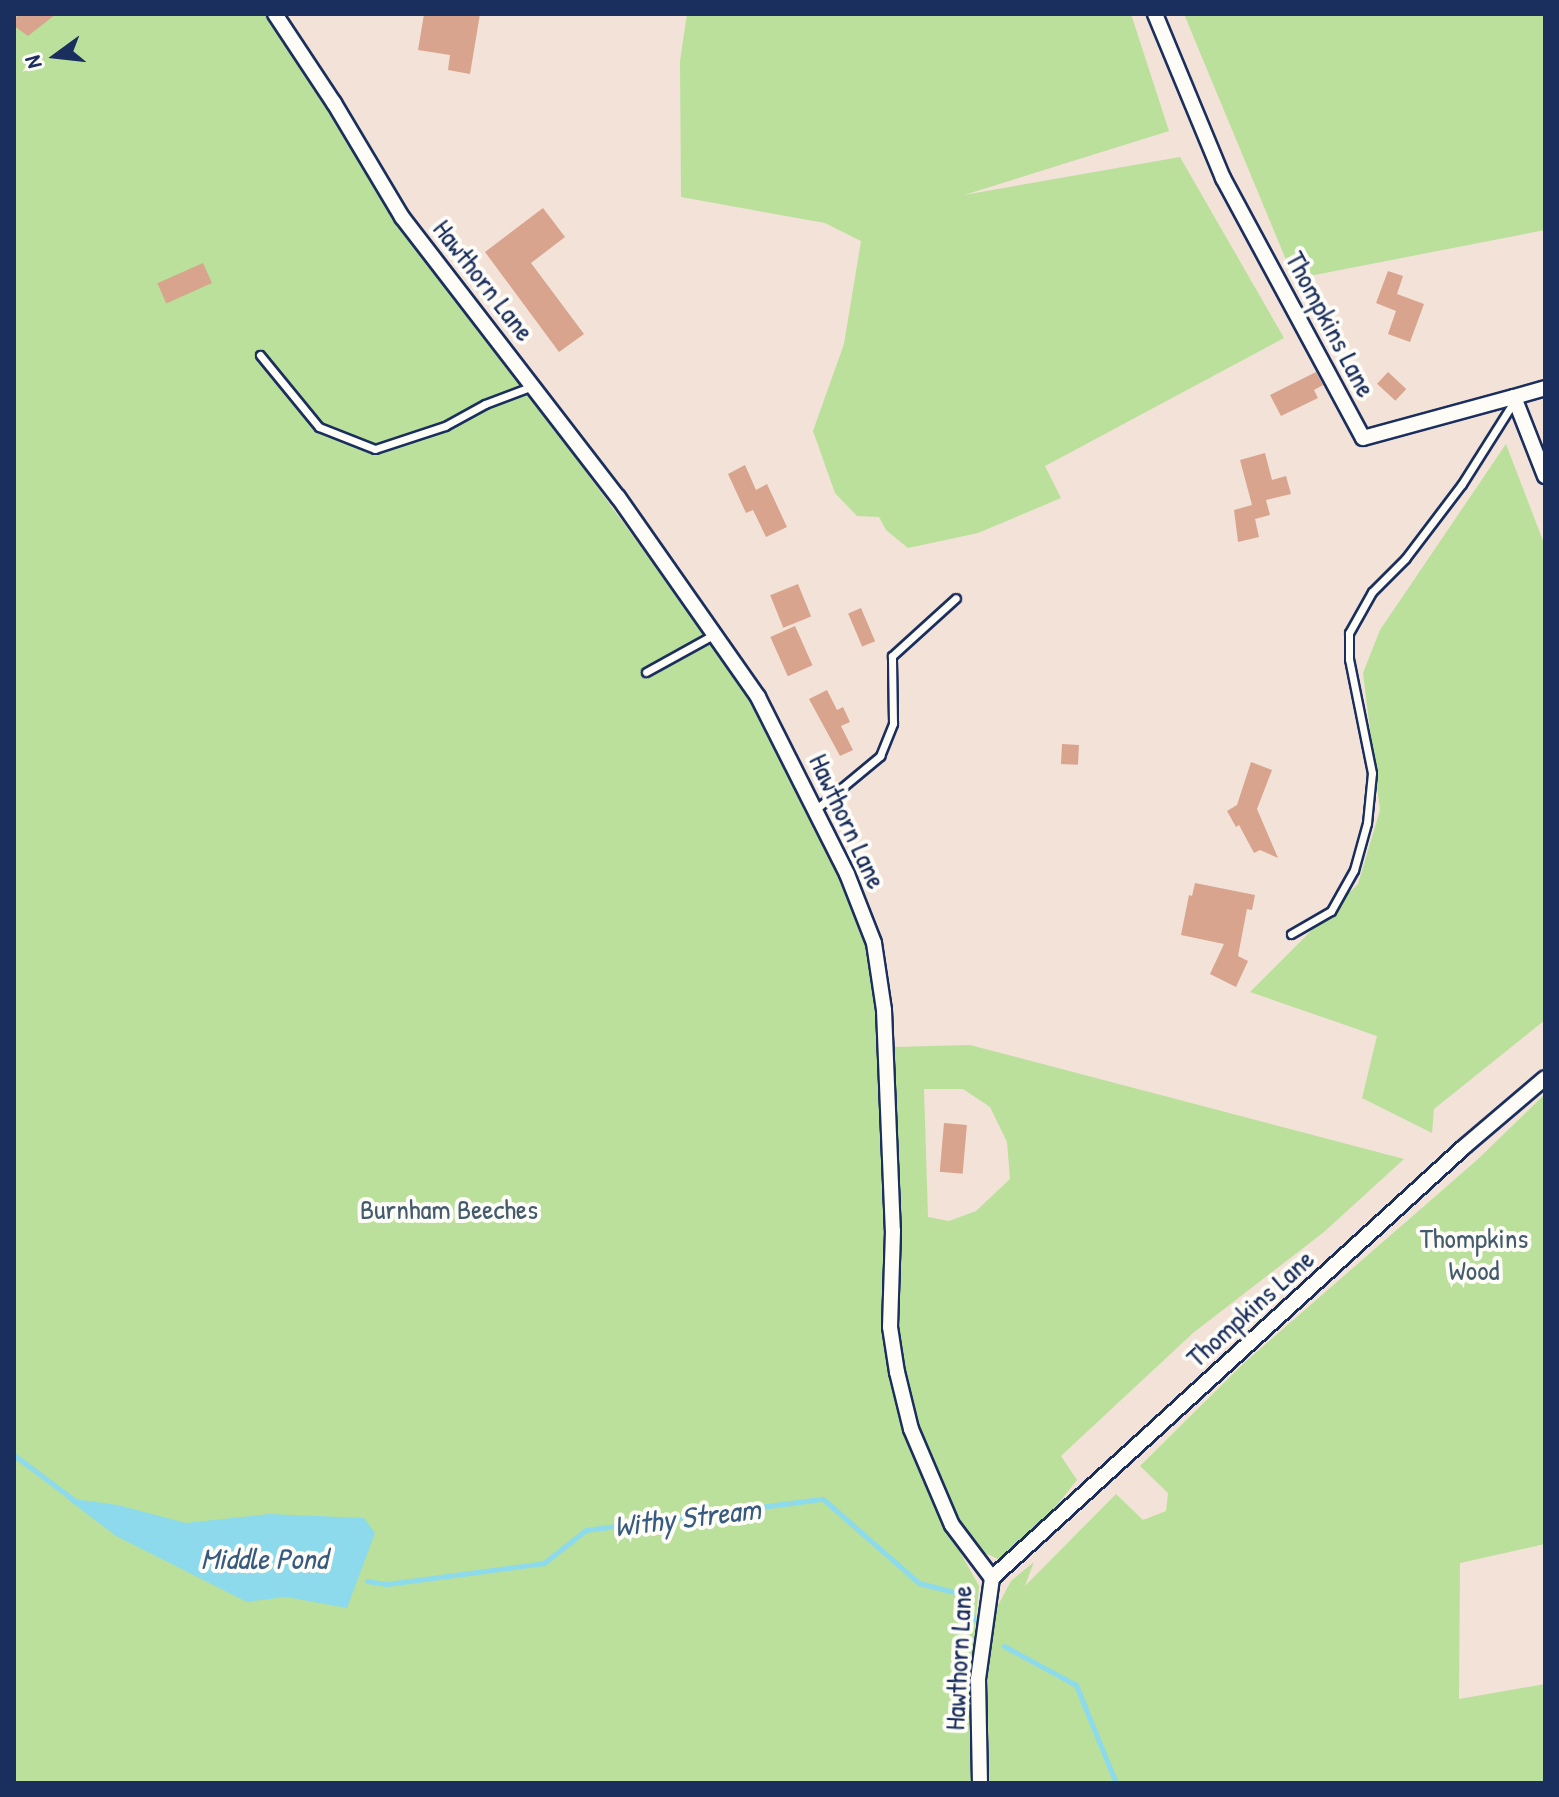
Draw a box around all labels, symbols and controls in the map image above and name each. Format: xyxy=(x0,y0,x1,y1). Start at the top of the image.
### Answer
north arrow xyxy=(16,16,96,96)
text: N xyxy=(17,53,49,72)
street label: Hawthorn Lane xyxy=(426,213,542,347)
street label: Thompkins Lane xyxy=(1279,245,1383,403)
street label: Hawthorn Lane xyxy=(802,748,894,894)
park label: Burnham Beeches xyxy=(360,1192,538,1226)
park label: Thompkins Wood xyxy=(1420,1221,1528,1287)
street label: Thompkins Lane xyxy=(1179,1242,1321,1374)
water label: Withy Stream xyxy=(612,1490,762,1544)
water label: Middle Pond xyxy=(201,1540,327,1576)
street label: Hawthorn Lane xyxy=(937,1585,979,1731)

